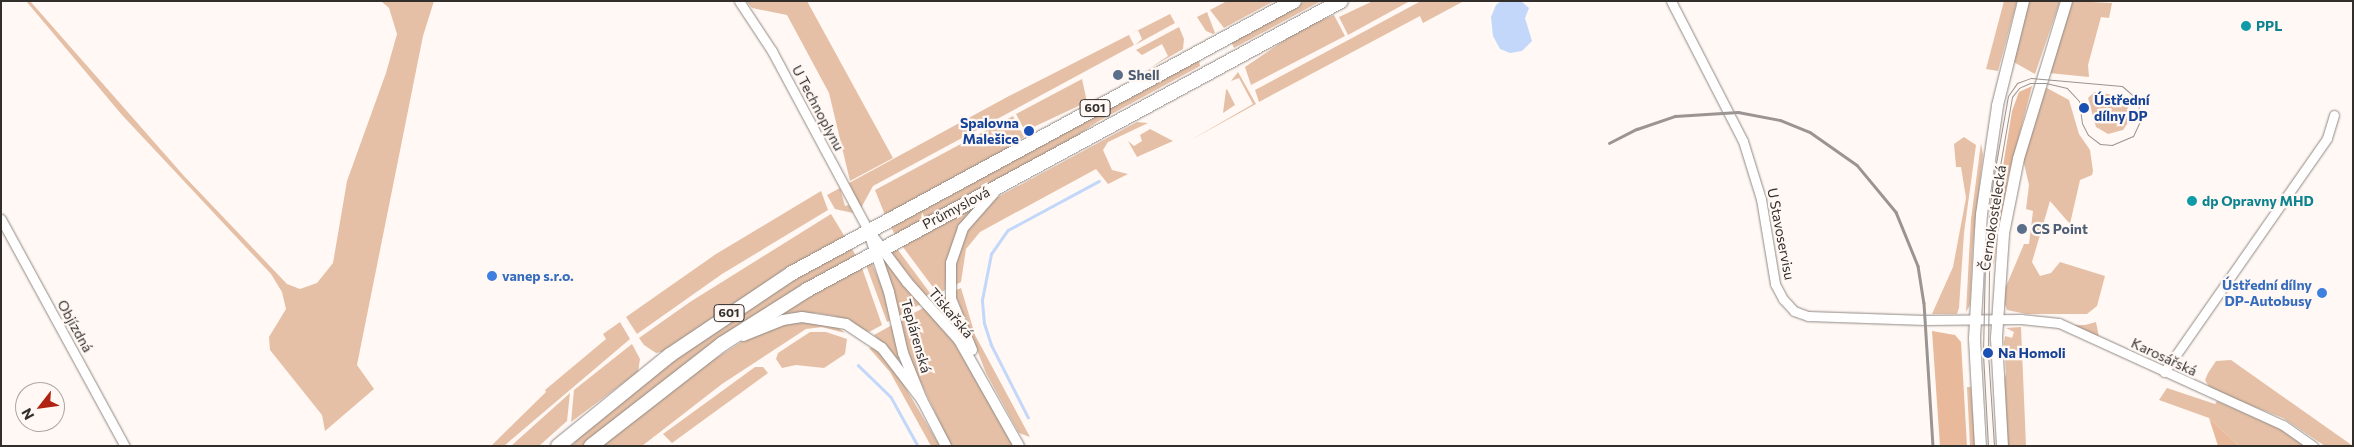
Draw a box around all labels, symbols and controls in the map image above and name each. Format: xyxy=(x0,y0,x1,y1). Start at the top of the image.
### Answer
place label: PPL xyxy=(2256,18,2282,34)
marker: PPL xyxy=(2240,20,2252,32)
street label: U Technoplynu xyxy=(788,62,848,154)
place label: Shell xyxy=(1128,67,1160,83)
marker: Shell xyxy=(1112,69,1124,81)
place label: Ústřední dílny DP xyxy=(2094,92,2150,124)
road number: 601 xyxy=(1079,99,1111,118)
marker: Ústřední dílny DP xyxy=(2078,102,2090,114)
place label: Spalovna Malešice xyxy=(960,115,1019,148)
marker: Spalovna Malešice xyxy=(1023,125,1035,137)
street label: Černokostelecká xyxy=(1976,164,2010,272)
street label: Průmyslová xyxy=(919,183,993,233)
street label: U Stavoservisu xyxy=(1764,187,1798,281)
place label: dp Opravny MHD xyxy=(2202,193,2314,209)
marker: dp Opravny MHD xyxy=(2186,195,2198,207)
place label: CS Point xyxy=(2032,221,2088,237)
marker: CS Point xyxy=(2016,223,2028,235)
place label: vanep s.r.o. xyxy=(502,268,574,284)
marker: vanep s.r.o. xyxy=(486,270,498,282)
place label: Ústřední dílny DP-Autobusy xyxy=(2222,277,2312,310)
street label: Tiskařská xyxy=(925,284,977,342)
marker: Ústřední dílny DP-Autobusy xyxy=(2316,287,2328,299)
street label: Objízdná xyxy=(54,297,96,355)
street label: Teplárenská xyxy=(897,297,935,375)
road number: 601 xyxy=(713,304,745,322)
street label: Karosářská xyxy=(2129,334,2199,380)
place label: Na Homoli xyxy=(1998,345,2066,361)
marker: Na Homoli xyxy=(1982,347,1994,359)
north arrow xyxy=(15,382,65,432)
text: N xyxy=(17,405,37,423)

